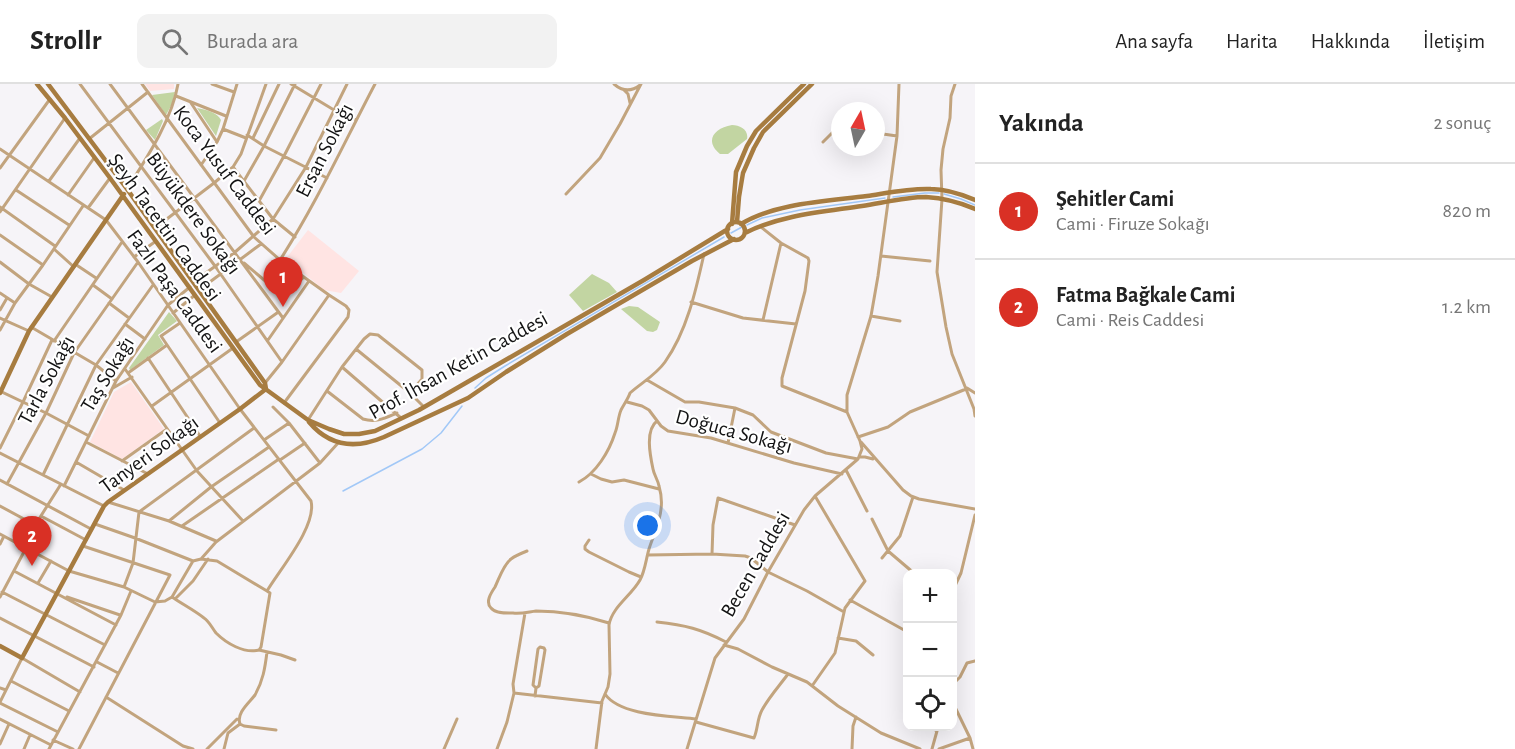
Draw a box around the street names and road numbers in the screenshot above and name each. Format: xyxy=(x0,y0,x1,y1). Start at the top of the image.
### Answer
street label: Ersan Sokağı xyxy=(292,100,357,201)
street label: Koca Yusuf Caddesi xyxy=(169,102,280,239)
street label: Büyükdere Sokağı xyxy=(142,148,245,278)
street label: Şeyh Tacettin Caddesi xyxy=(104,150,225,305)
street label: Fazlı Paşa Caddesi xyxy=(123,226,226,357)
street label: Prof. İhsan Ketin Caddesi xyxy=(365,307,551,423)
street label: Tarla Sokağı xyxy=(14,332,79,428)
street label: Taş Sokağı xyxy=(77,333,138,416)
street label: Doğuca Sokağı xyxy=(673,406,794,457)
street label: Tanyeri Sokağı xyxy=(96,412,203,497)
street label: Becen Caddesi xyxy=(717,508,794,620)

